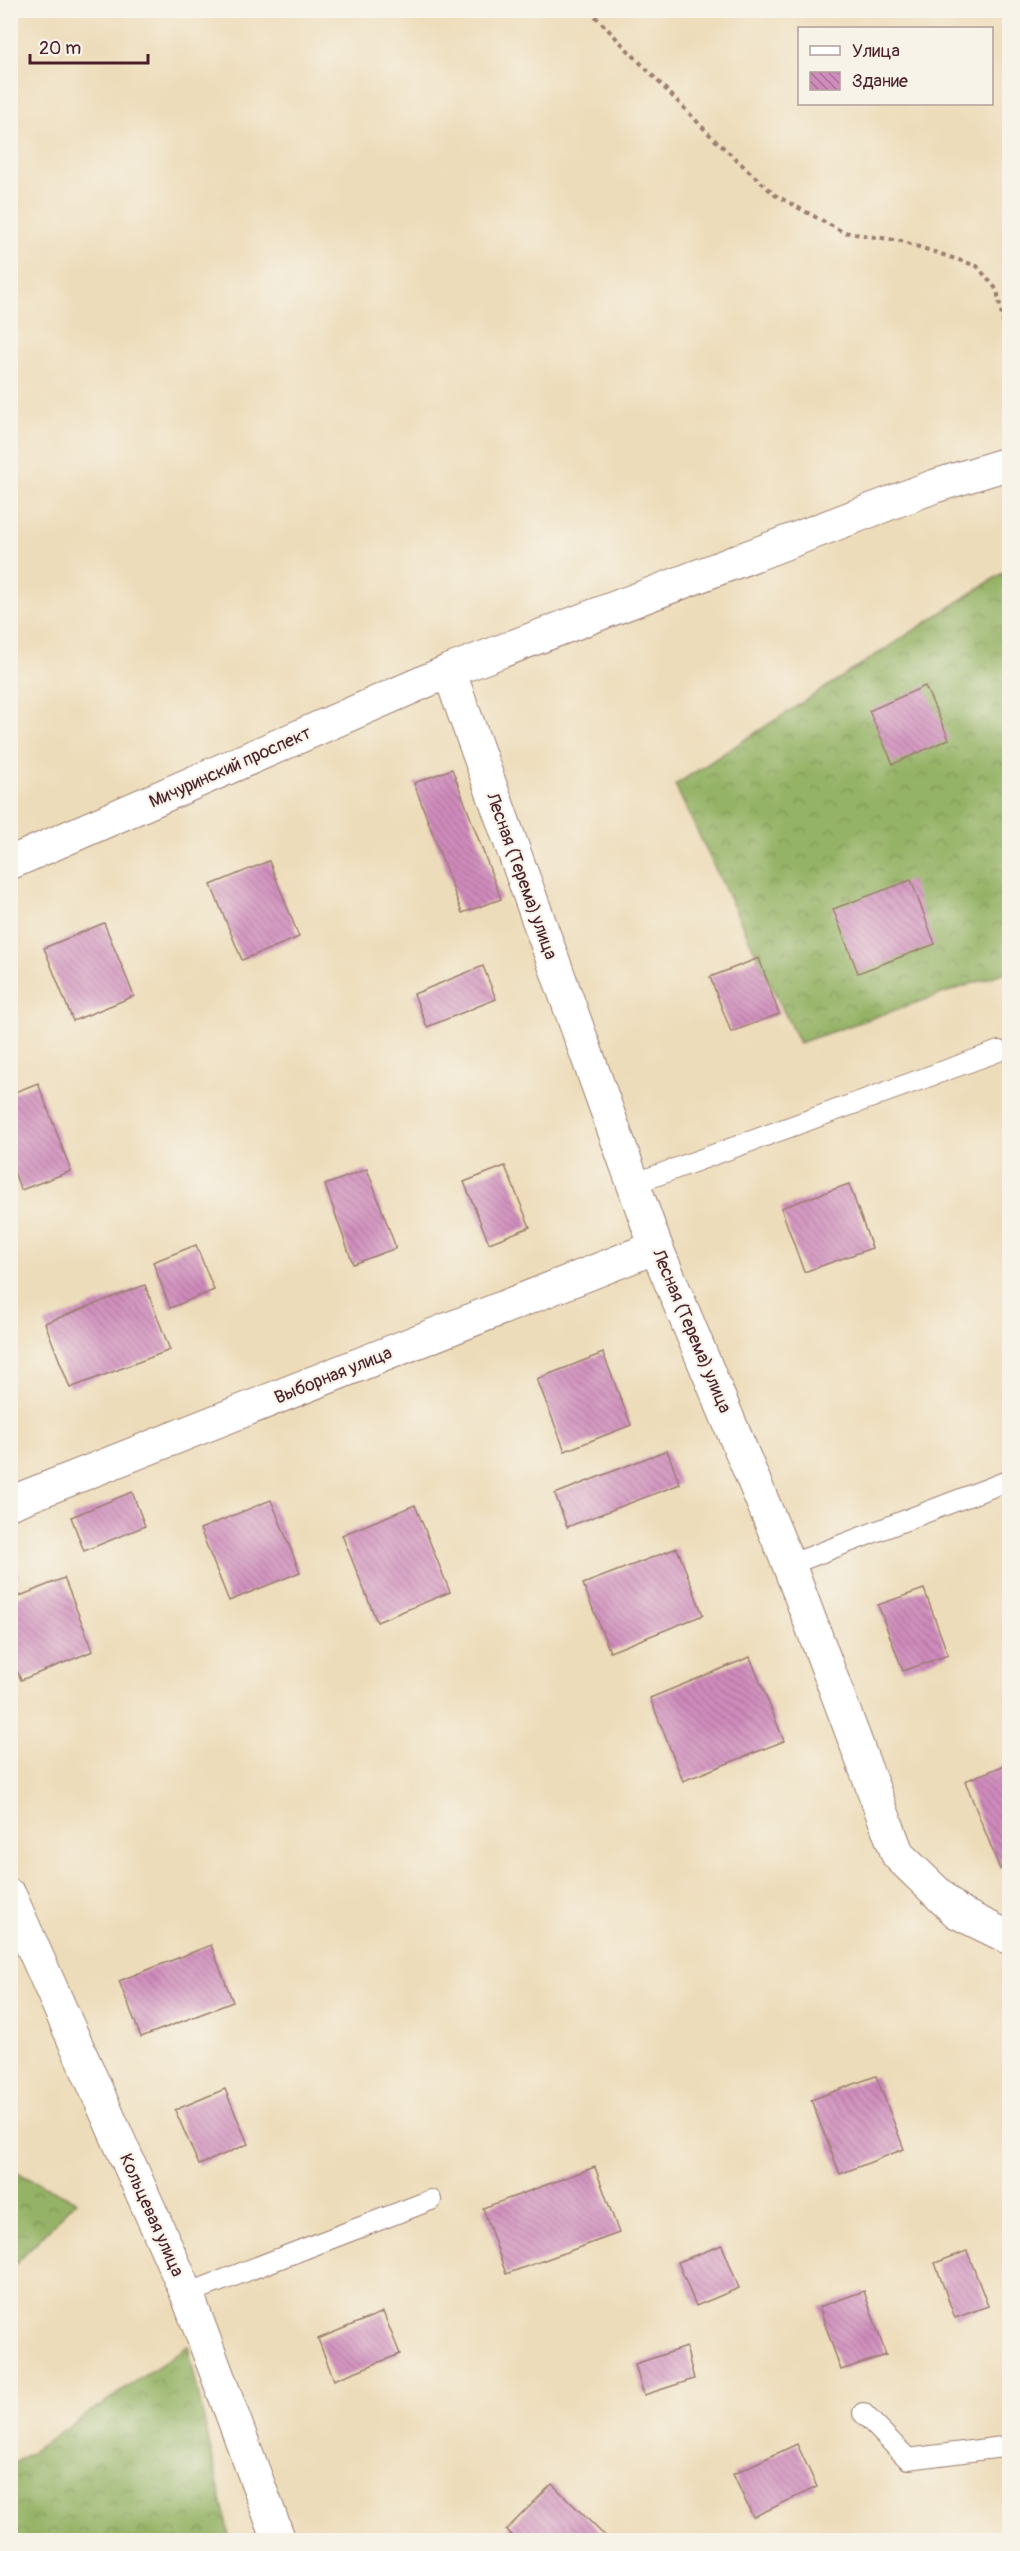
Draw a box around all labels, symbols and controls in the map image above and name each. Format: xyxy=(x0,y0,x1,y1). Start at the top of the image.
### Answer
scale bar xyxy=(30,27,148,65)
legend xyxy=(798,27,993,105)
text: 20 m xyxy=(39,37,81,60)
text: Улица xyxy=(852,40,900,63)
text: Здание xyxy=(852,70,908,93)
street label: Мичуринский проспект xyxy=(146,721,315,814)
street label: Лесная (Терема) улица xyxy=(480,789,562,963)
street label: Лесная (Терема) улица xyxy=(646,1245,736,1417)
street label: Выборная улица xyxy=(271,1341,395,1410)
street label: Кольцевая улица xyxy=(114,2150,189,2280)

